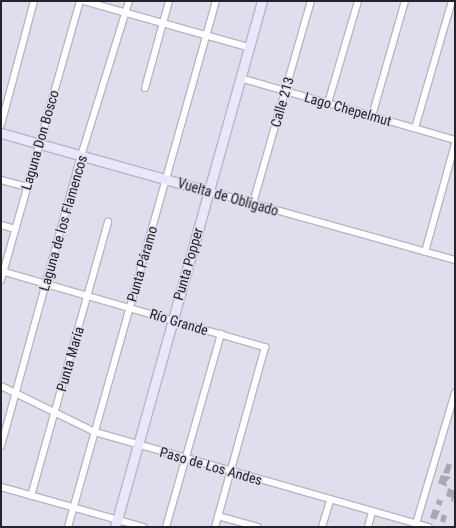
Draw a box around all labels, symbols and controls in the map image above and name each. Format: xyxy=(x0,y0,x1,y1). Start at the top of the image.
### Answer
street label: Calle 213 xyxy=(267,75,297,129)
street label: Laguna Don Bosco xyxy=(18,88,62,192)
street label: Lago Chepelmut xyxy=(302,89,394,129)
street label: Laguna de los Flamencos xyxy=(36,153,90,293)
street label: Vuelta de Obligado xyxy=(176,175,280,219)
street label: Punta Páramo xyxy=(123,224,161,304)
street label: Punta Popper xyxy=(170,226,206,302)
street label: Río Grande xyxy=(148,305,210,339)
street label: Punta María xyxy=(53,325,87,393)
street label: Paso de Los Andes xyxy=(158,443,264,489)

